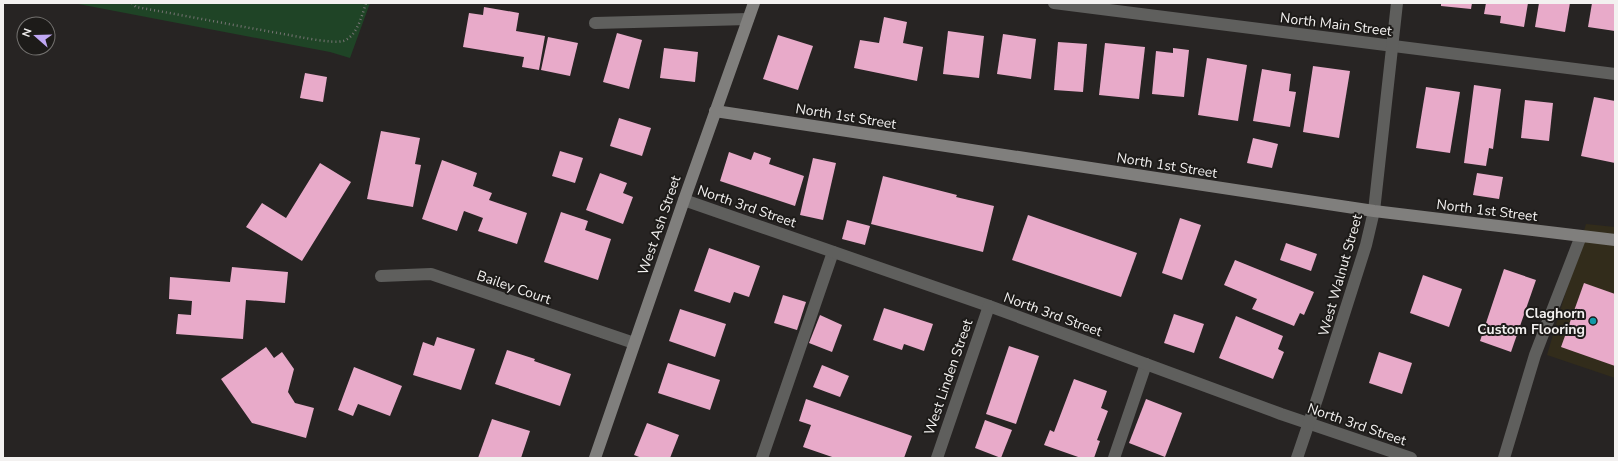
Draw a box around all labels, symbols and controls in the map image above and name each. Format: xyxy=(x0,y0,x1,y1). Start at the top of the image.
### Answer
street label: North Main Street xyxy=(1279,8,1393,41)
north arrow xyxy=(16,16,56,56)
text: N xyxy=(19,26,36,39)
street label: North 1st Street xyxy=(794,99,898,134)
street label: North 1st Street xyxy=(1115,148,1219,183)
street label: West Ash Street xyxy=(634,173,685,277)
street label: North 3rd Street xyxy=(695,181,799,232)
street label: North 1st Street xyxy=(1435,195,1539,226)
street label: West Walnut Street xyxy=(1314,212,1367,338)
street label: Bailey Court xyxy=(474,266,554,309)
street label: North 3rd Street xyxy=(1001,288,1105,341)
place label: Claghorn Custom Flooring xyxy=(1477,304,1585,339)
marker: Claghorn Custom Flooring xyxy=(1588,316,1598,326)
street label: West Linden Street xyxy=(920,317,977,438)
street label: North 3rd Street xyxy=(1305,399,1409,450)

